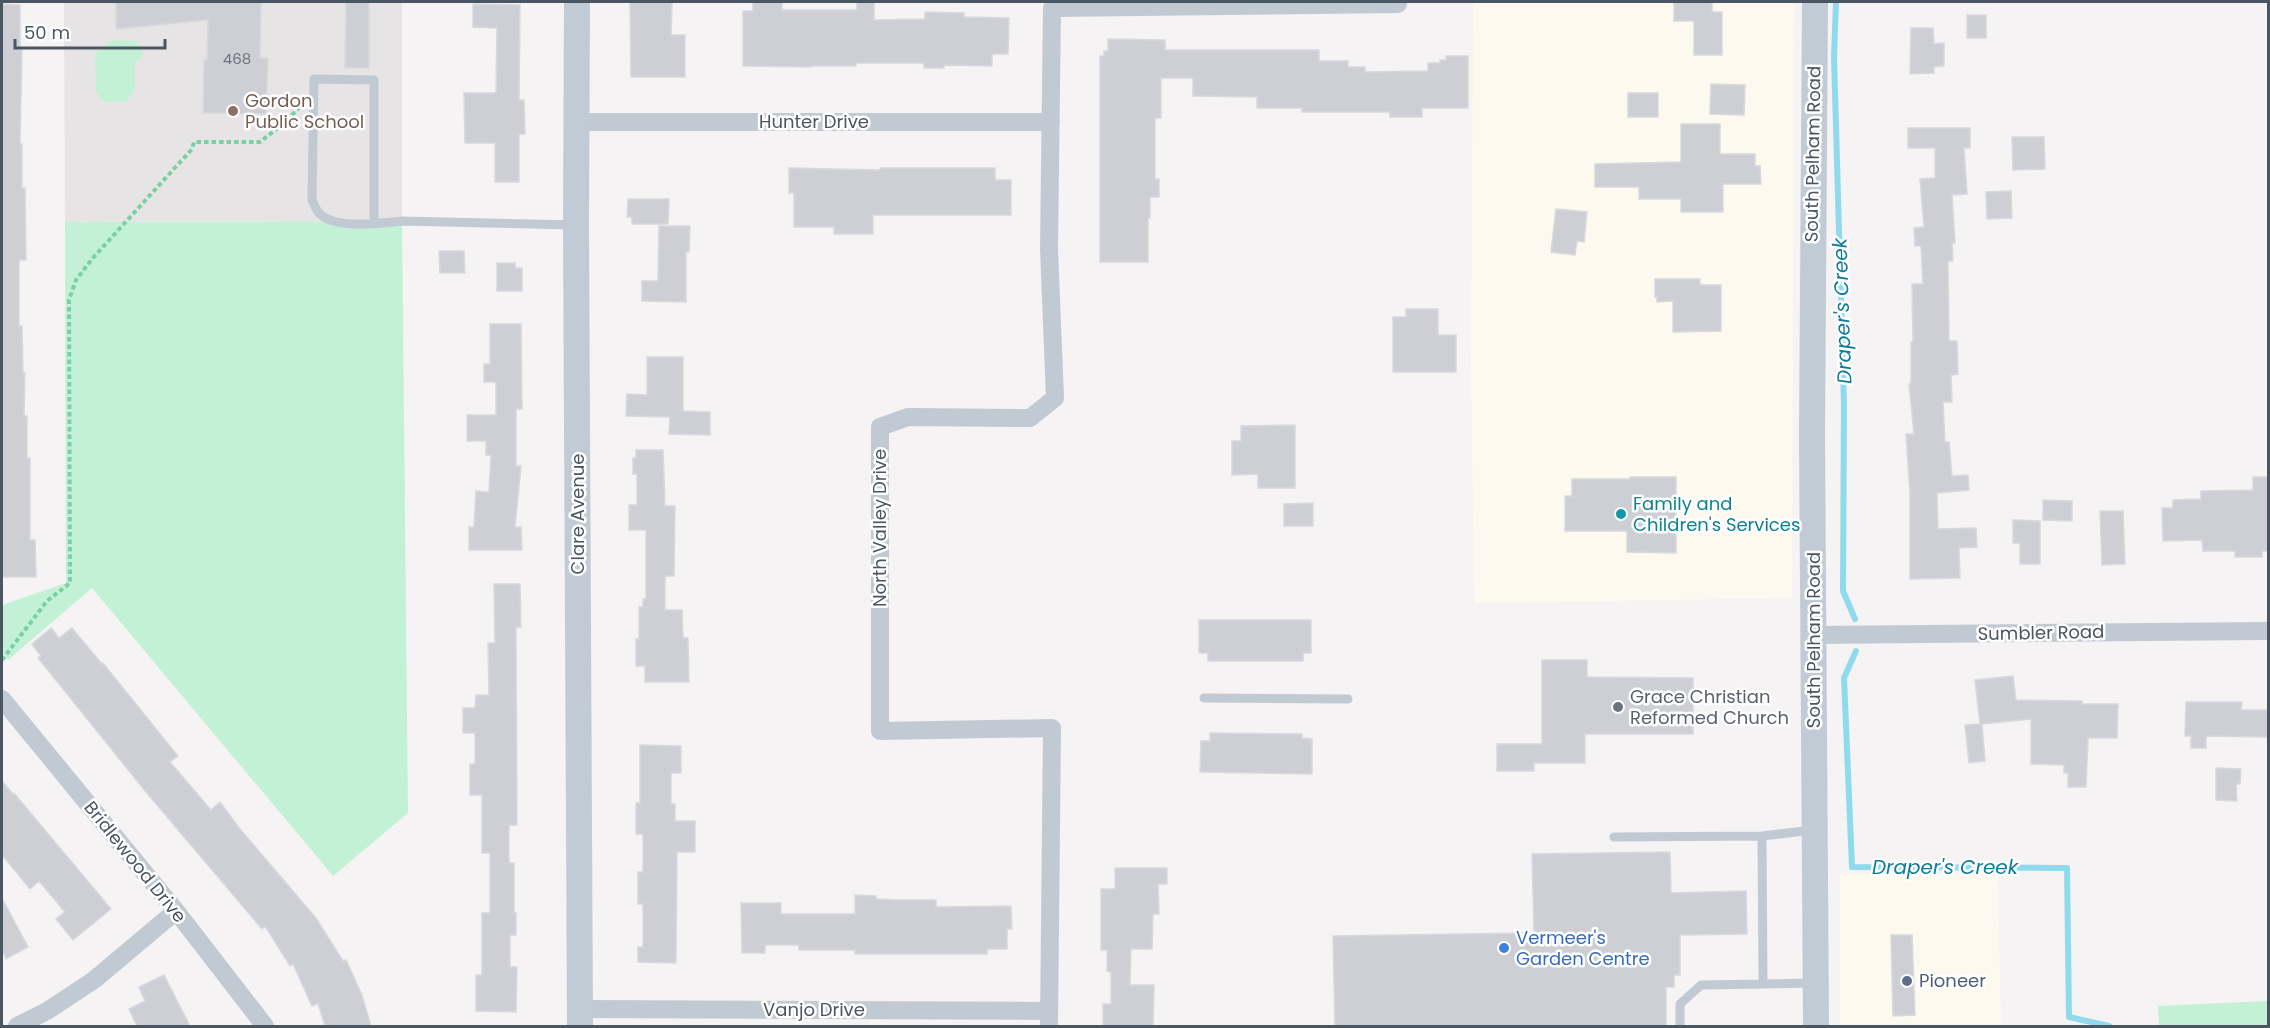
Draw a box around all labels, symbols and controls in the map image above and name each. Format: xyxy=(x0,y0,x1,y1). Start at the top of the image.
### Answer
scale bar xyxy=(15,12,165,50)
text: 50 m xyxy=(24,20,70,45)
house number: 468 xyxy=(223,48,251,69)
street label: South Pelham Road xyxy=(1798,66,1827,242)
place label: Gordon Public School xyxy=(245,88,364,134)
marker: Gordon Public School xyxy=(226,104,240,118)
street label: Hunter Drive xyxy=(759,109,869,134)
water label: Draper's Creek xyxy=(1825,236,1859,384)
street label: North Valley Drive xyxy=(867,449,892,607)
street label: Clare Avenue xyxy=(565,454,590,574)
place label: Family and Children's Services xyxy=(1633,491,1800,537)
marker: Family and Children's Services xyxy=(1614,507,1628,521)
street label: South Pelham Road xyxy=(1801,552,1826,728)
street label: Sumbler Road xyxy=(1977,619,2105,646)
place label: Grace Christian Reformed Church xyxy=(1630,684,1789,730)
marker: Grace Christian Reformed Church xyxy=(1611,700,1625,714)
street label: Bridlewood Drive xyxy=(79,796,192,928)
water label: Draper's Creek xyxy=(1872,853,2020,881)
place label: Vermeer's Garden Centre xyxy=(1516,925,1650,971)
marker: Vermeer's Garden Centre xyxy=(1497,941,1511,955)
place label: Pioneer xyxy=(1919,968,1986,993)
marker: Pioneer xyxy=(1900,974,1914,988)
street label: Vanjo Drive xyxy=(763,997,865,1022)

